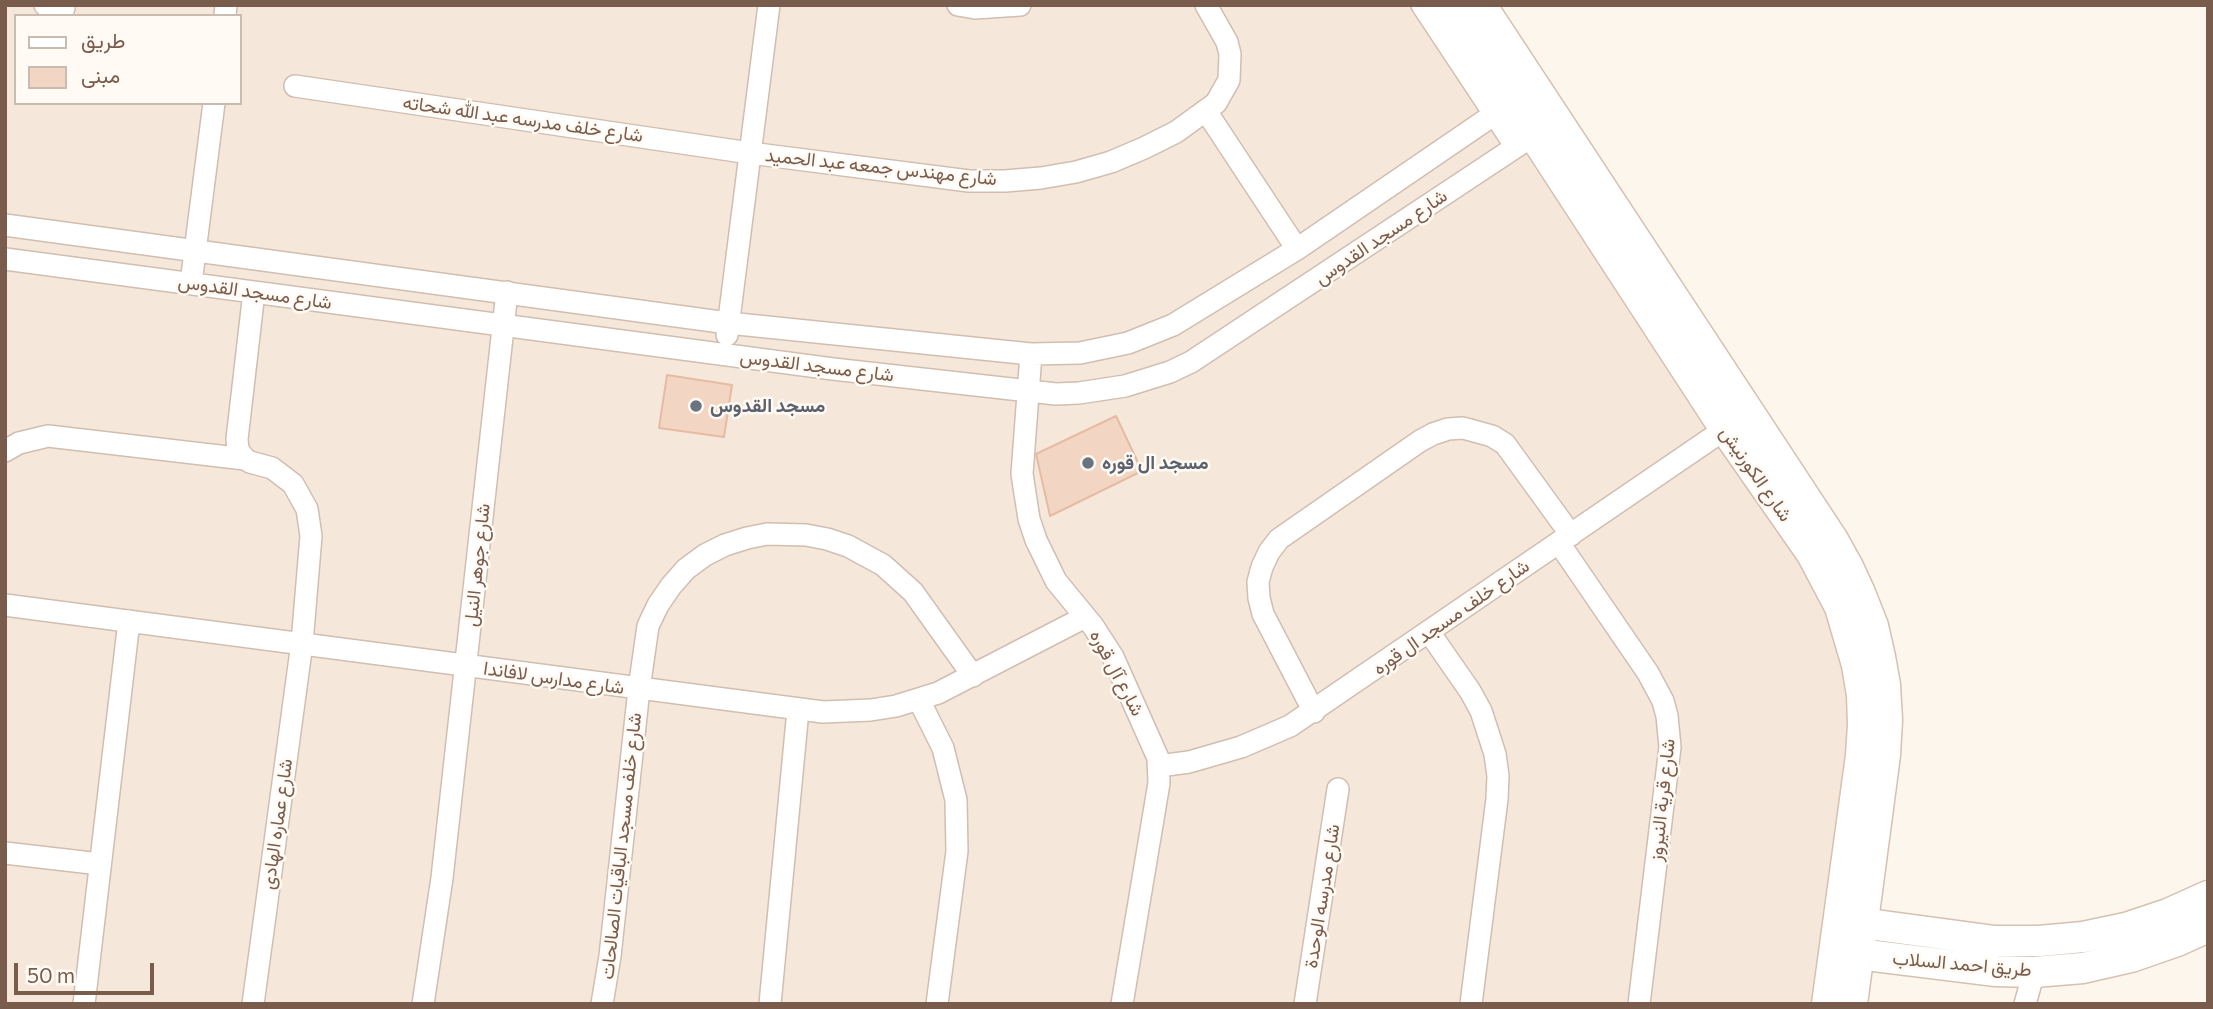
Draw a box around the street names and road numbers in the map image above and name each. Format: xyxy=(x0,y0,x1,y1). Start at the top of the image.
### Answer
street label: شارع خلف مدرسه عبد الله شحاته xyxy=(401,91,645,147)
street label: شارع مهندس جمعه عبد الحميد xyxy=(764,143,998,191)
street label: شارع مسجد القدوس xyxy=(1310,184,1452,290)
street label: شارع مسجد القدوس xyxy=(177,270,333,314)
street label: شارع مسجد القدوس xyxy=(739,345,895,387)
street label: شارع الكورنيش xyxy=(1715,422,1797,526)
street label: شارع جوهر النيل xyxy=(459,502,495,628)
street label: شارع خلف مسجد ال قوره xyxy=(1368,554,1534,680)
street label: شارع آل قوره xyxy=(1085,626,1149,720)
street label: شارع مدارس لافاندا xyxy=(482,657,626,699)
street label: شارع خلف مسجد الباقيات الصالحات xyxy=(596,711,646,981)
street label: شارع قرية النيروز xyxy=(1644,738,1680,862)
street label: شارع عماره الهادى xyxy=(257,757,297,891)
street label: شارع مدرسه الوحدة xyxy=(1299,822,1345,970)
street label: طريق احمد السلاب xyxy=(1891,947,2033,981)

